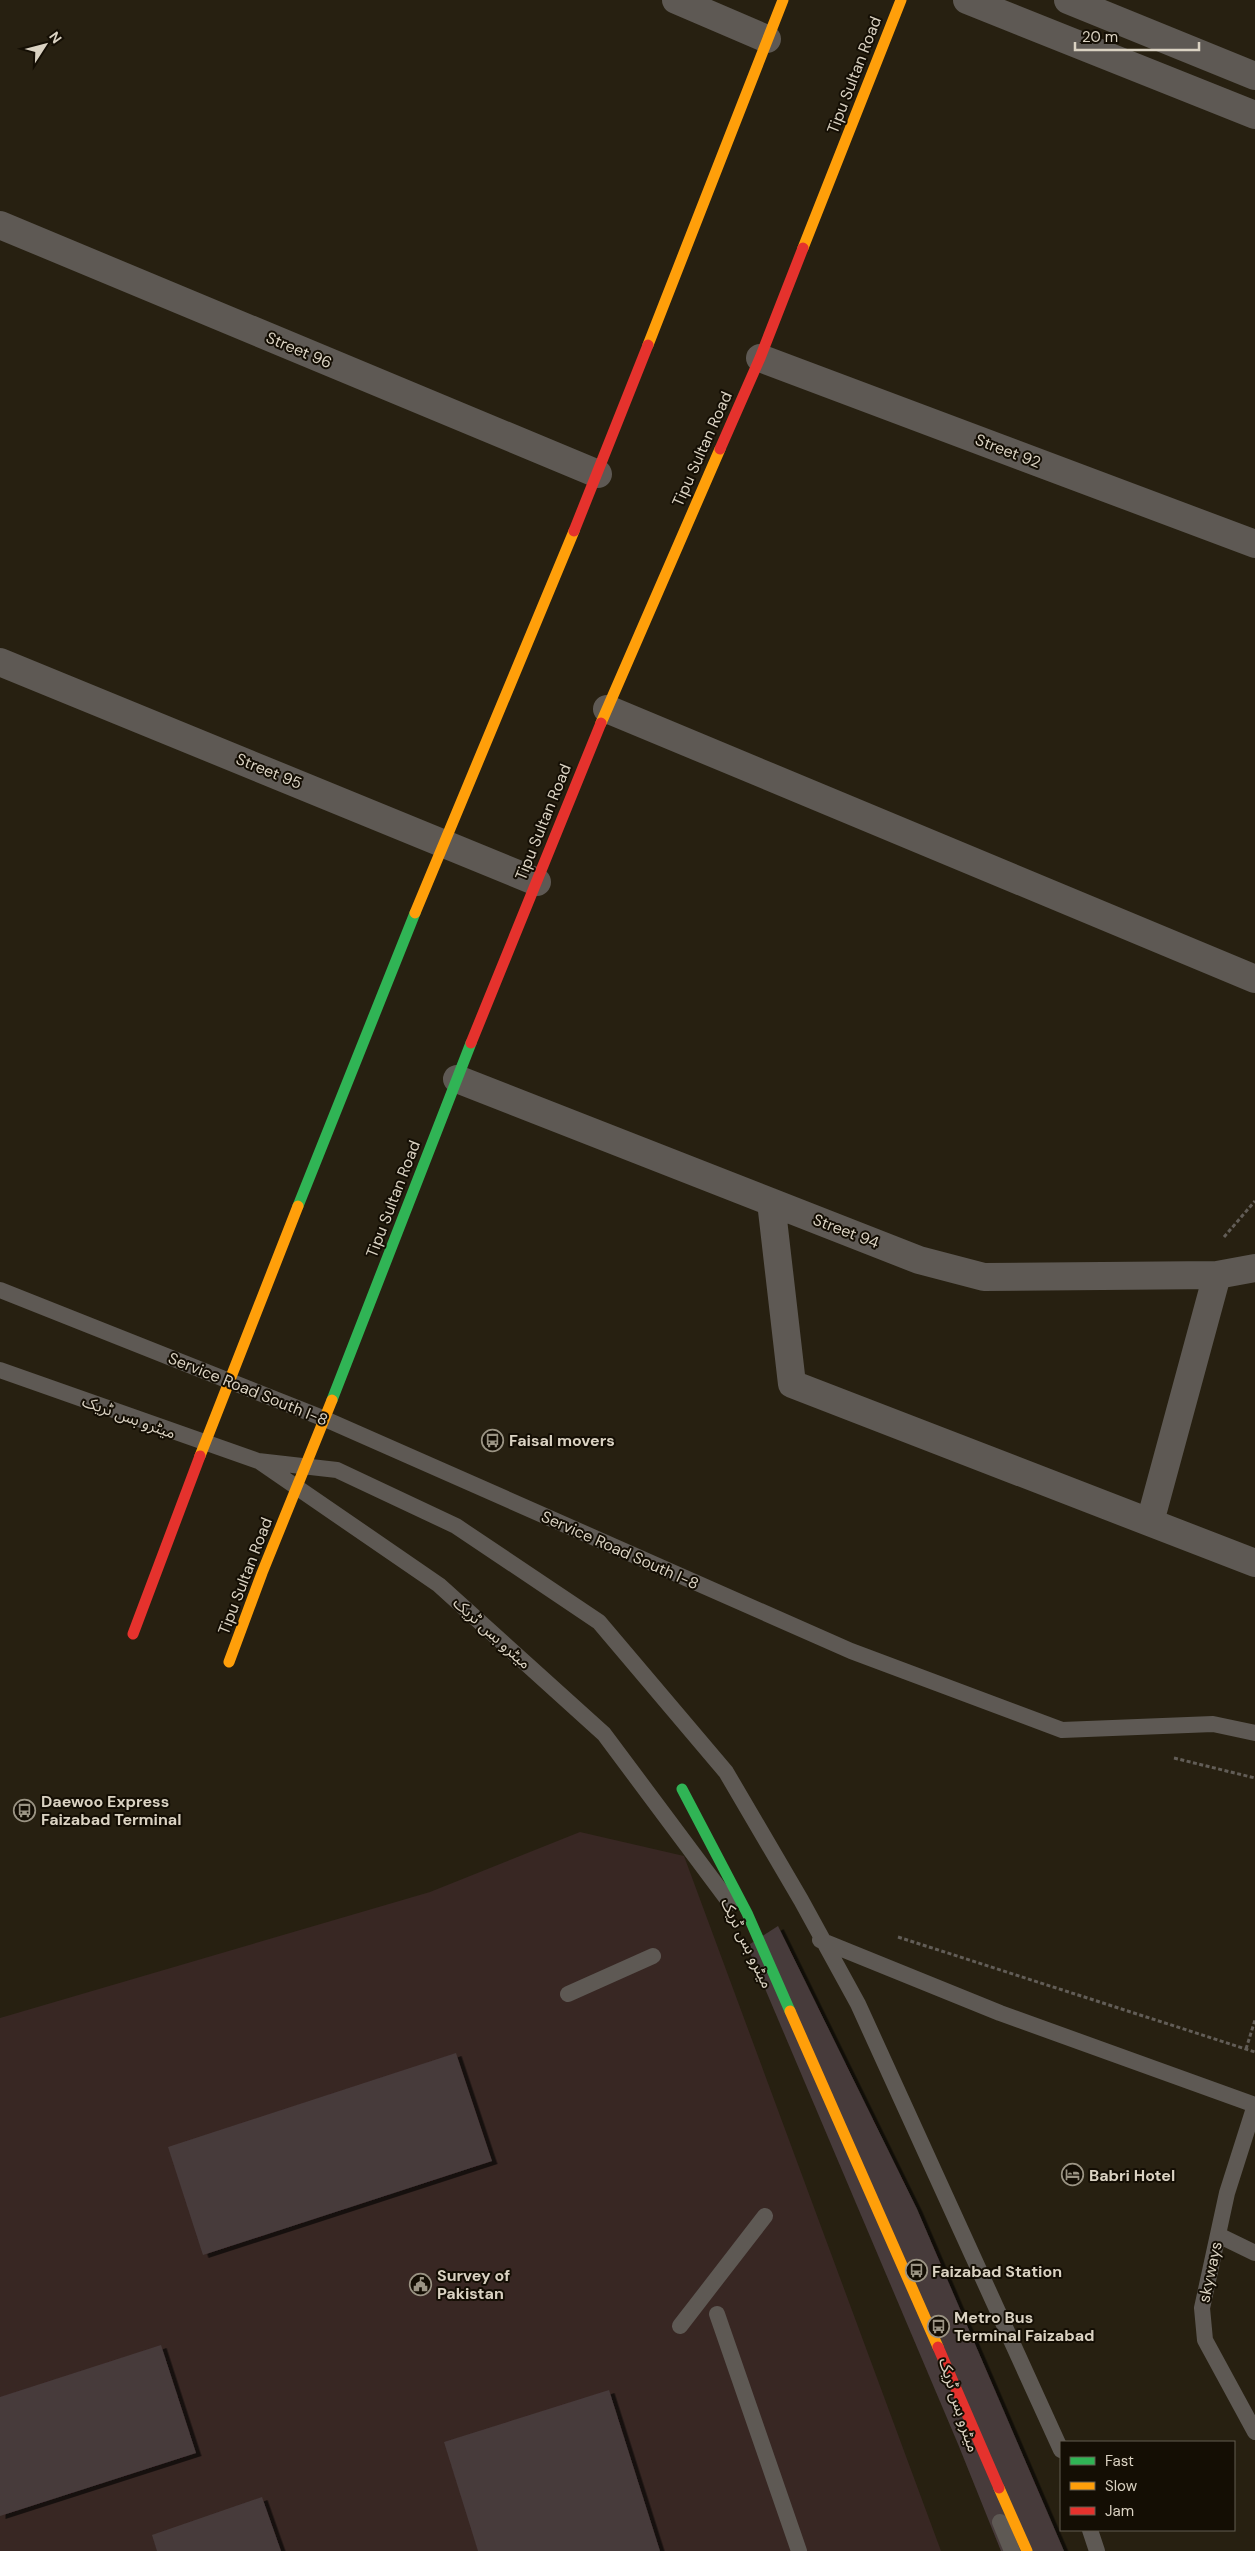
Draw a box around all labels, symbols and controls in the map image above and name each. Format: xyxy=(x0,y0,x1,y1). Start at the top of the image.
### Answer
street label: Tipu Sultan Road xyxy=(822,13,886,137)
north arrow xyxy=(20,20,70,70)
scale bar xyxy=(1075,20,1199,52)
text: 20 m xyxy=(1082,27,1118,47)
text: N xyxy=(45,28,66,47)
street label: Street 96 xyxy=(263,327,335,373)
street label: Tipu Sultan Road xyxy=(667,388,737,510)
street label: Street 92 xyxy=(972,429,1044,473)
street label: Street 95 xyxy=(233,748,305,794)
street label: Tipu Sultan Road xyxy=(510,761,576,883)
street label: Tipu Sultan Road xyxy=(361,1137,425,1261)
street label: Street 94 xyxy=(810,1209,882,1253)
street label: Service Road South I-8 xyxy=(165,1347,331,1431)
street label: میٹرو بس ٹریک xyxy=(79,1390,179,1444)
bus stop icon: Faisal movers xyxy=(481,1428,505,1452)
place label: Faisal movers xyxy=(509,1430,615,1451)
street label: Service Road South I-8 xyxy=(538,1506,702,1594)
street label: Tipu Sultan Road xyxy=(213,1514,277,1638)
street label: میٹرو بس ٹریک xyxy=(449,1592,535,1674)
place label: Daewoo Express Faizabad Terminal xyxy=(41,1791,182,1830)
bus stop icon: Daewoo Express Faizabad Terminal xyxy=(13,1798,37,1822)
street label: میٹرو بس ٹریک xyxy=(716,1894,778,1992)
hotel icon: Babri Hotel xyxy=(1061,2163,1085,2187)
place label: Babri Hotel xyxy=(1089,2165,1175,2186)
street label: skyways xyxy=(1193,2240,1227,2304)
bus stop icon: Faizabad Station xyxy=(904,2259,928,2283)
place label: Faizabad Station xyxy=(932,2261,1062,2282)
place label: Survey of Pakistan xyxy=(437,2265,510,2304)
public building icon: Survey of Pakistan xyxy=(409,2272,433,2296)
place label: Metro Bus Terminal Faizabad xyxy=(954,2307,1095,2346)
bus stop icon: Metro Bus Terminal Faizabad xyxy=(926,2314,950,2338)
street label: میٹرو بس ٹریک xyxy=(934,2355,984,2455)
legend xyxy=(1060,2441,1235,2531)
text: Fast xyxy=(1105,2451,1134,2471)
text: Slow xyxy=(1105,2476,1138,2496)
text: Jam xyxy=(1105,2501,1134,2521)

